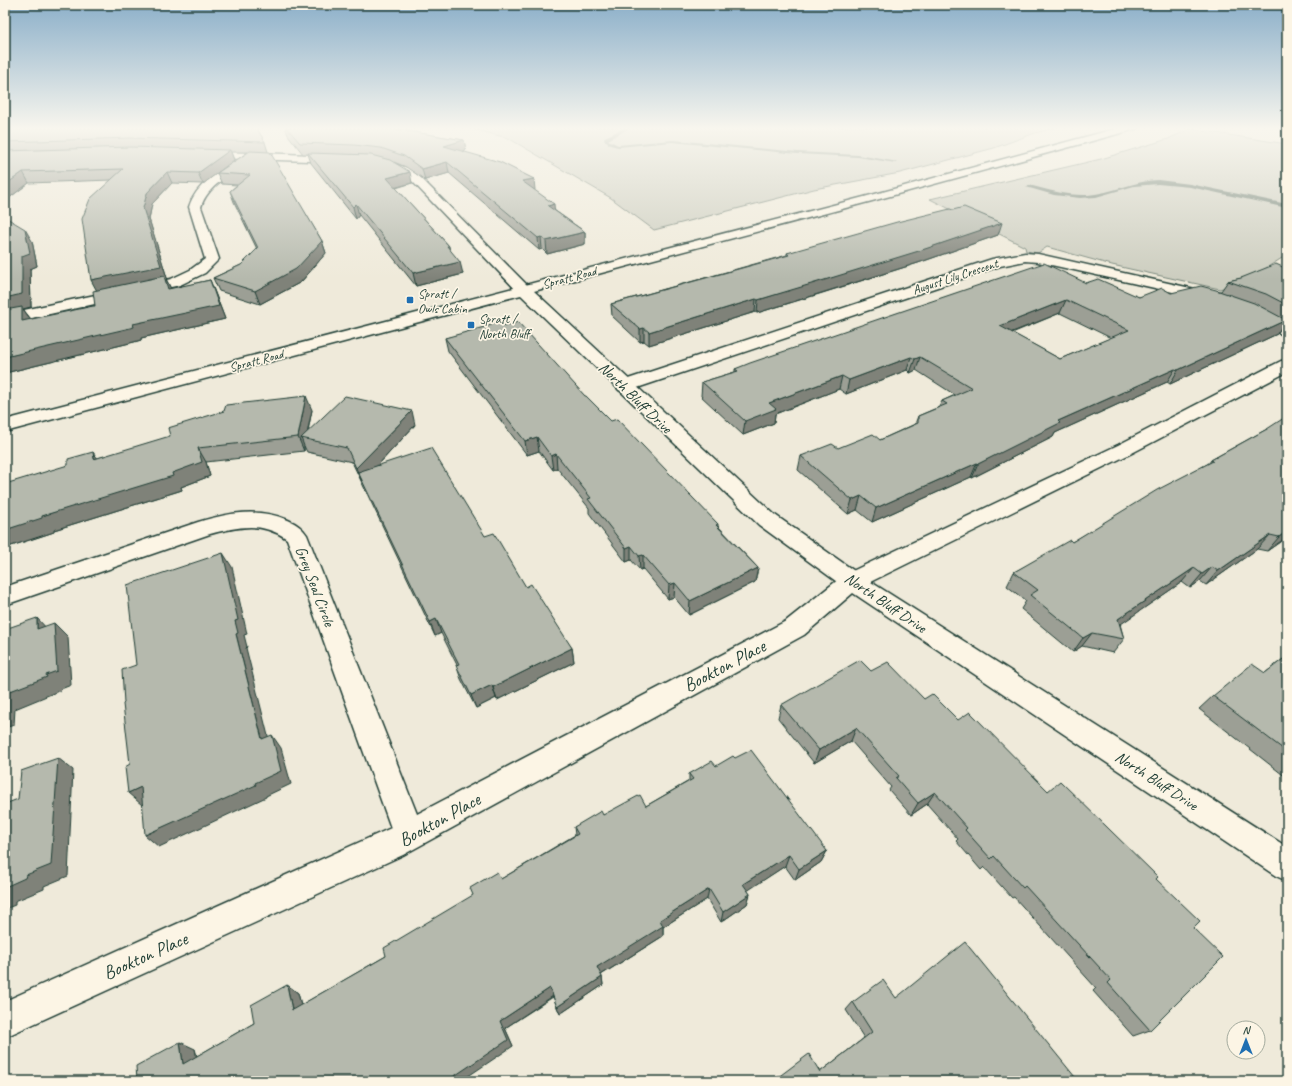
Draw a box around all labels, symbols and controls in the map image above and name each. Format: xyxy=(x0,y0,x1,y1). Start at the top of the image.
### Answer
street label: August Lily Crescent xyxy=(911,255,1002,298)
street label: Spratt Road xyxy=(541,263,600,293)
place label: Spratt / Owls Cabin xyxy=(418,286,467,317)
marker: Spratt / Owls Cabin xyxy=(405,295,415,305)
place label: Spratt / North Bluff xyxy=(479,311,532,342)
marker: Spratt / North Bluff xyxy=(466,320,476,330)
street label: Spratt Road xyxy=(228,346,287,376)
street label: North Bluff Drive xyxy=(594,358,678,439)
street label: Grey Seal Circle xyxy=(291,543,340,631)
street label: North Bluff Drive xyxy=(841,568,932,639)
street label: Bookton Place xyxy=(679,633,771,698)
street label: North Bluff Drive xyxy=(1111,747,1203,816)
street label: Bookton Place xyxy=(394,787,486,852)
street label: Bookton Place xyxy=(100,926,193,985)
north arrow xyxy=(1226,1020,1266,1060)
text: N xyxy=(1243,1023,1252,1037)

